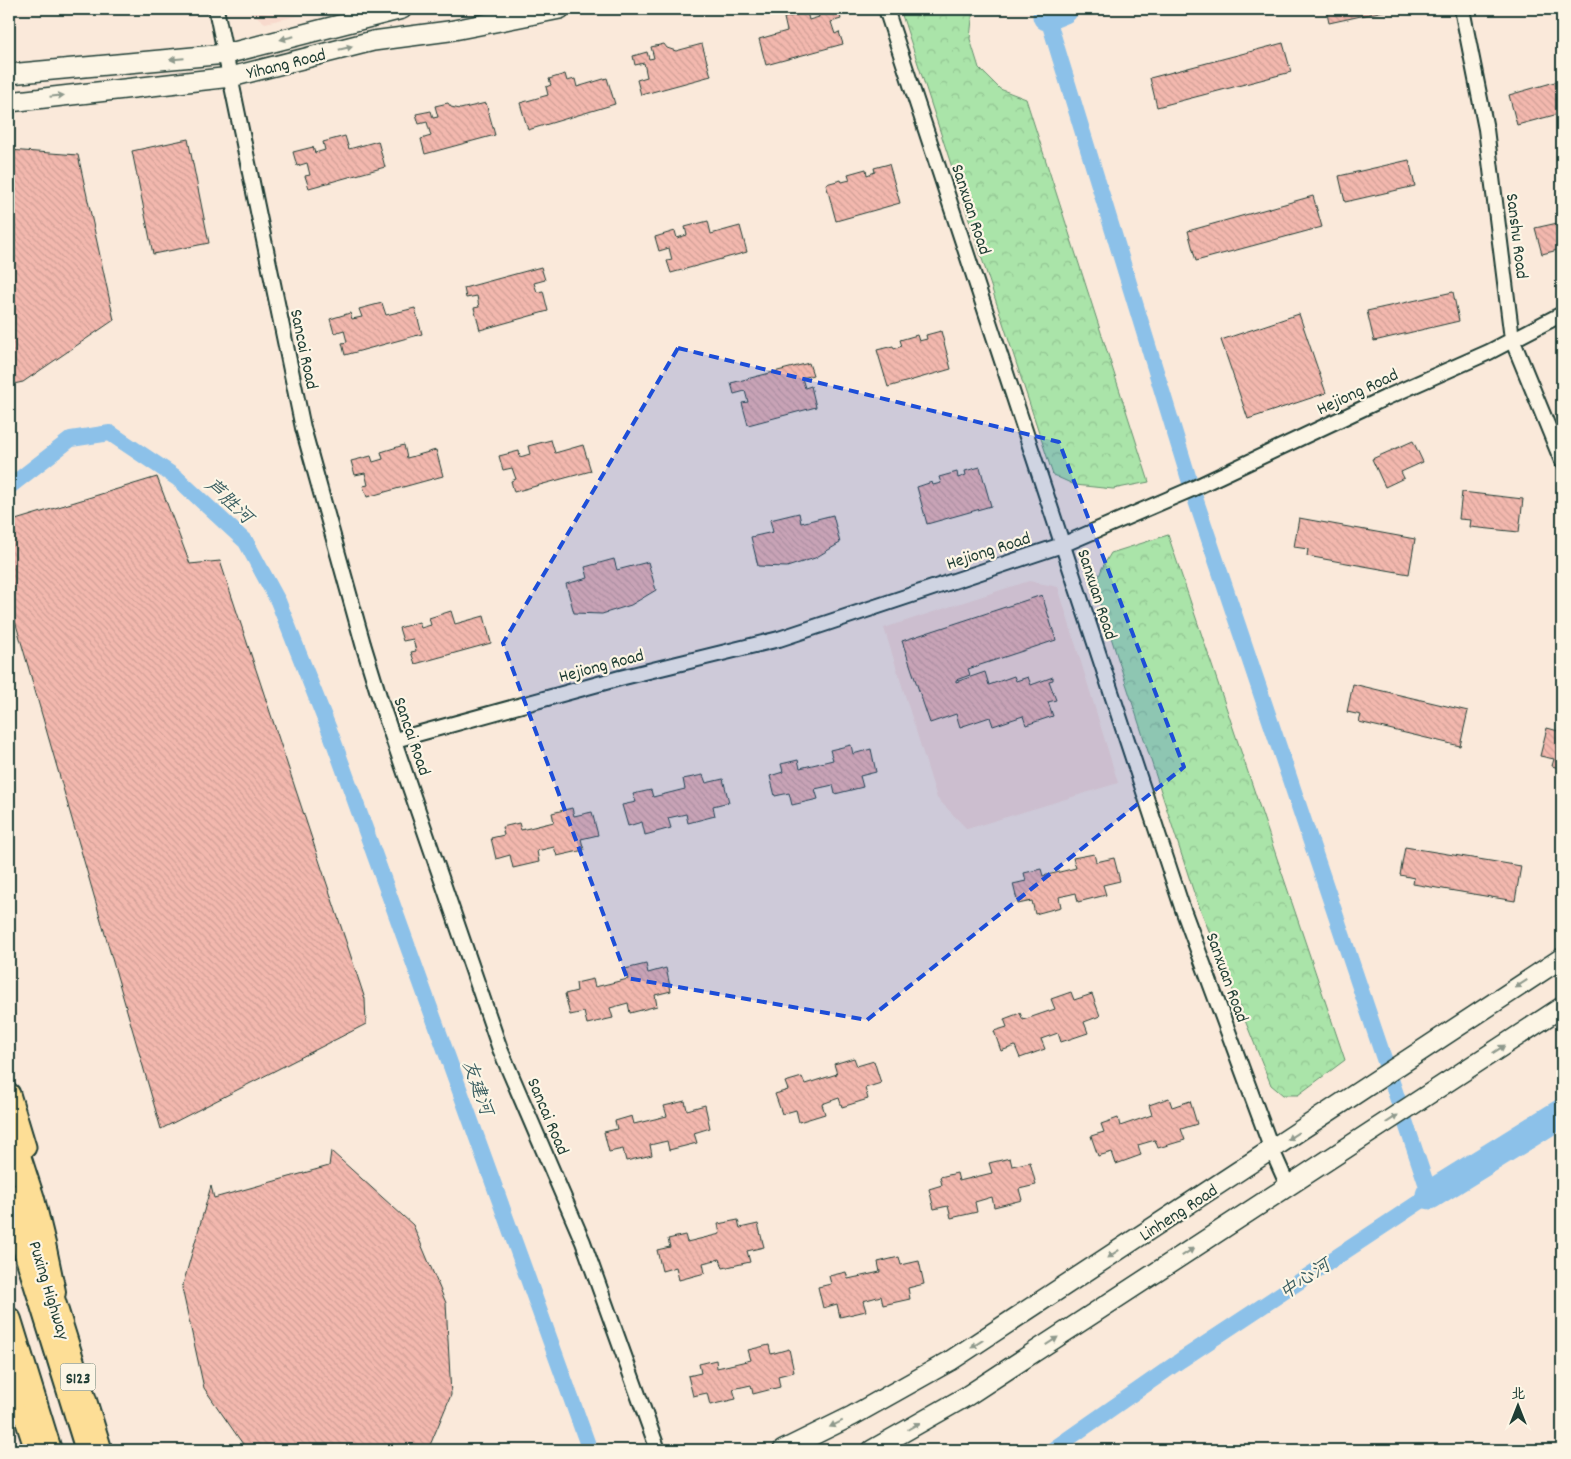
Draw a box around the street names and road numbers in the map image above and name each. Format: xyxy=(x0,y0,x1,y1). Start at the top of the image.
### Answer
street label: Yihang Road xyxy=(244,44,329,87)
street label: Sanxuan Road xyxy=(943,161,996,258)
street label: Sanshu Road xyxy=(1498,192,1533,281)
street label: Sancai Road xyxy=(282,307,323,392)
street label: Hejiong Road xyxy=(1313,364,1403,423)
street label: Hejiong Road xyxy=(943,527,1034,578)
street label: Sanxuan Road xyxy=(1069,546,1122,643)
street label: Hejiong Road xyxy=(556,644,647,691)
street label: Sancai Road xyxy=(386,694,436,779)
street label: Sanxuan Road xyxy=(1198,930,1253,1026)
street label: Sancai Road xyxy=(519,1075,574,1159)
street label: Linheng Road xyxy=(1135,1179,1224,1249)
street label: Puxing Highway xyxy=(21,1238,75,1344)
road number: S123 xyxy=(60,1364,96,1390)

